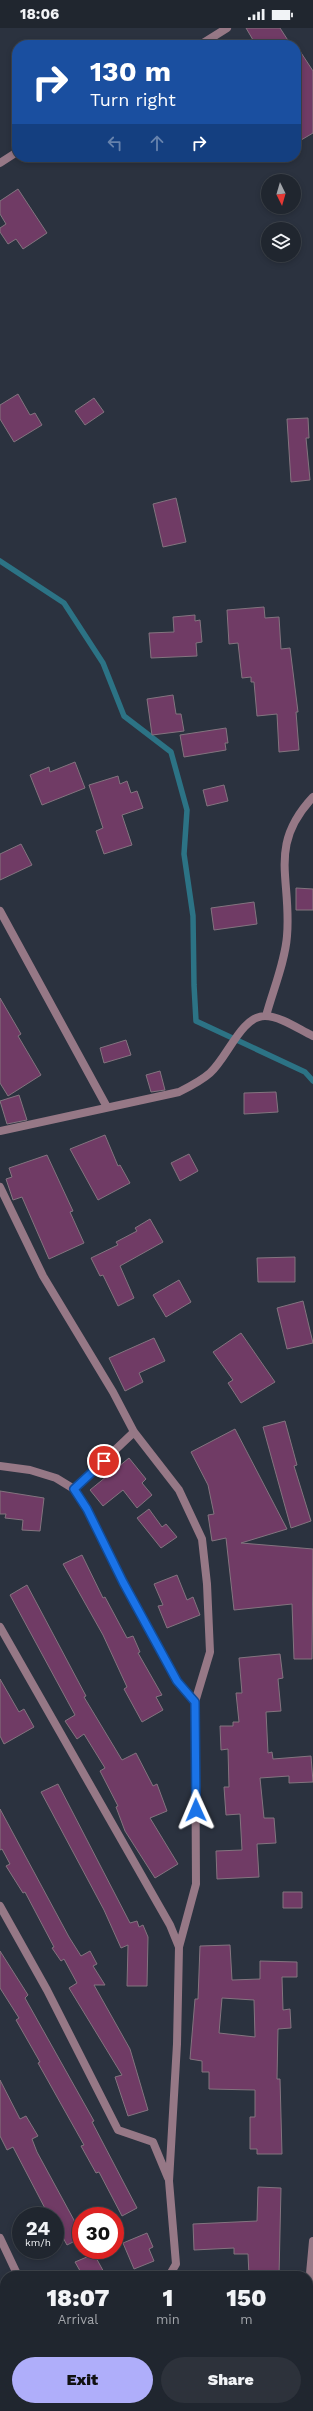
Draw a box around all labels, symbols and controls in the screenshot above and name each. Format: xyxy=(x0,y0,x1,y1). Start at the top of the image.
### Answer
text: 18:06 xyxy=(20,5,59,23)
text: 130 m xyxy=(90,55,171,88)
icon: right xyxy=(24,56,76,108)
text: Turn right xyxy=(90,89,176,110)
icon: left xyxy=(104,132,126,154)
icon: ahead xyxy=(146,132,168,154)
icon: right xyxy=(188,132,210,154)
north arrow xyxy=(261,174,301,214)
map controls xyxy=(261,174,301,262)
button: layers xyxy=(261,222,301,262)
pin xyxy=(87,1444,121,1478)
icon: arrive xyxy=(93,1450,115,1472)
position arrow xyxy=(175,1789,217,1831)
speed limit sign: 30 xyxy=(72,2207,124,2259)
text: 24 xyxy=(26,2216,50,2240)
text: km/h xyxy=(25,2237,51,2248)
text: 18:07 xyxy=(46,2284,110,2312)
text: 1 xyxy=(163,2284,173,2312)
text: 150 xyxy=(226,2284,267,2312)
text: Arrival xyxy=(58,2312,98,2327)
text: min xyxy=(156,2312,180,2327)
text: m xyxy=(240,2312,253,2327)
button: Exit xyxy=(12,2357,153,2403)
button: Share xyxy=(161,2357,301,2403)

